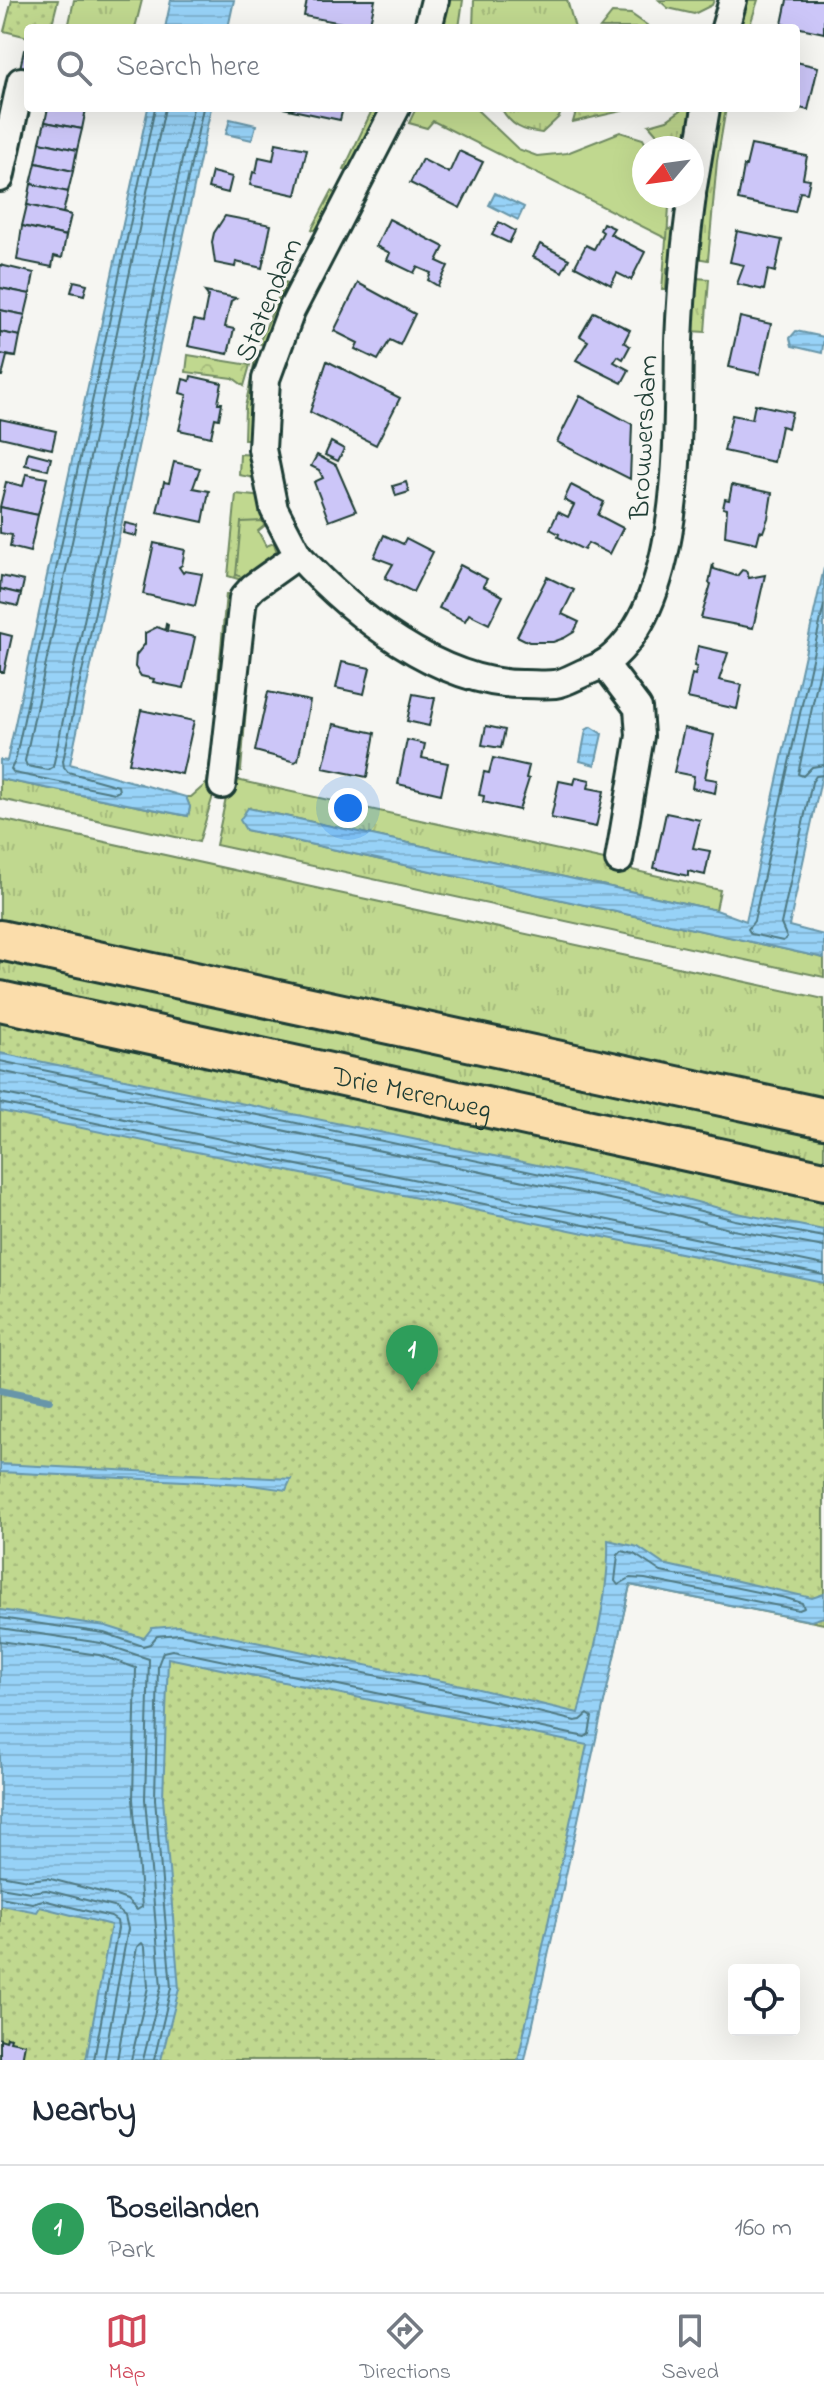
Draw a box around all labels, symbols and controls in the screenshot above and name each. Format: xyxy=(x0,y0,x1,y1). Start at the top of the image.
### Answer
search box xyxy=(24,24,800,112)
icon: search xyxy=(52,46,96,90)
text: Search here xyxy=(116,46,260,90)
north arrow xyxy=(632,136,704,208)
street label: Statendam xyxy=(226,232,315,369)
street label: Brouwersdam xyxy=(621,354,670,521)
your location xyxy=(328,788,368,828)
street label: Drie Merenweg xyxy=(327,1057,495,1132)
pin: 1 xyxy=(386,1325,438,1391)
map controls xyxy=(728,1964,800,2036)
button: locate xyxy=(728,1964,800,2036)
text: Nearby xyxy=(32,2087,136,2137)
text: Boseilanden xyxy=(108,2188,259,2232)
text: 1 xyxy=(54,2210,62,2248)
text: 160 m xyxy=(734,2210,792,2248)
text: Park xyxy=(108,2232,155,2270)
tab: Map xyxy=(105,2309,149,2389)
tab: Directions xyxy=(360,2309,451,2389)
tab: Saved xyxy=(661,2309,719,2389)

